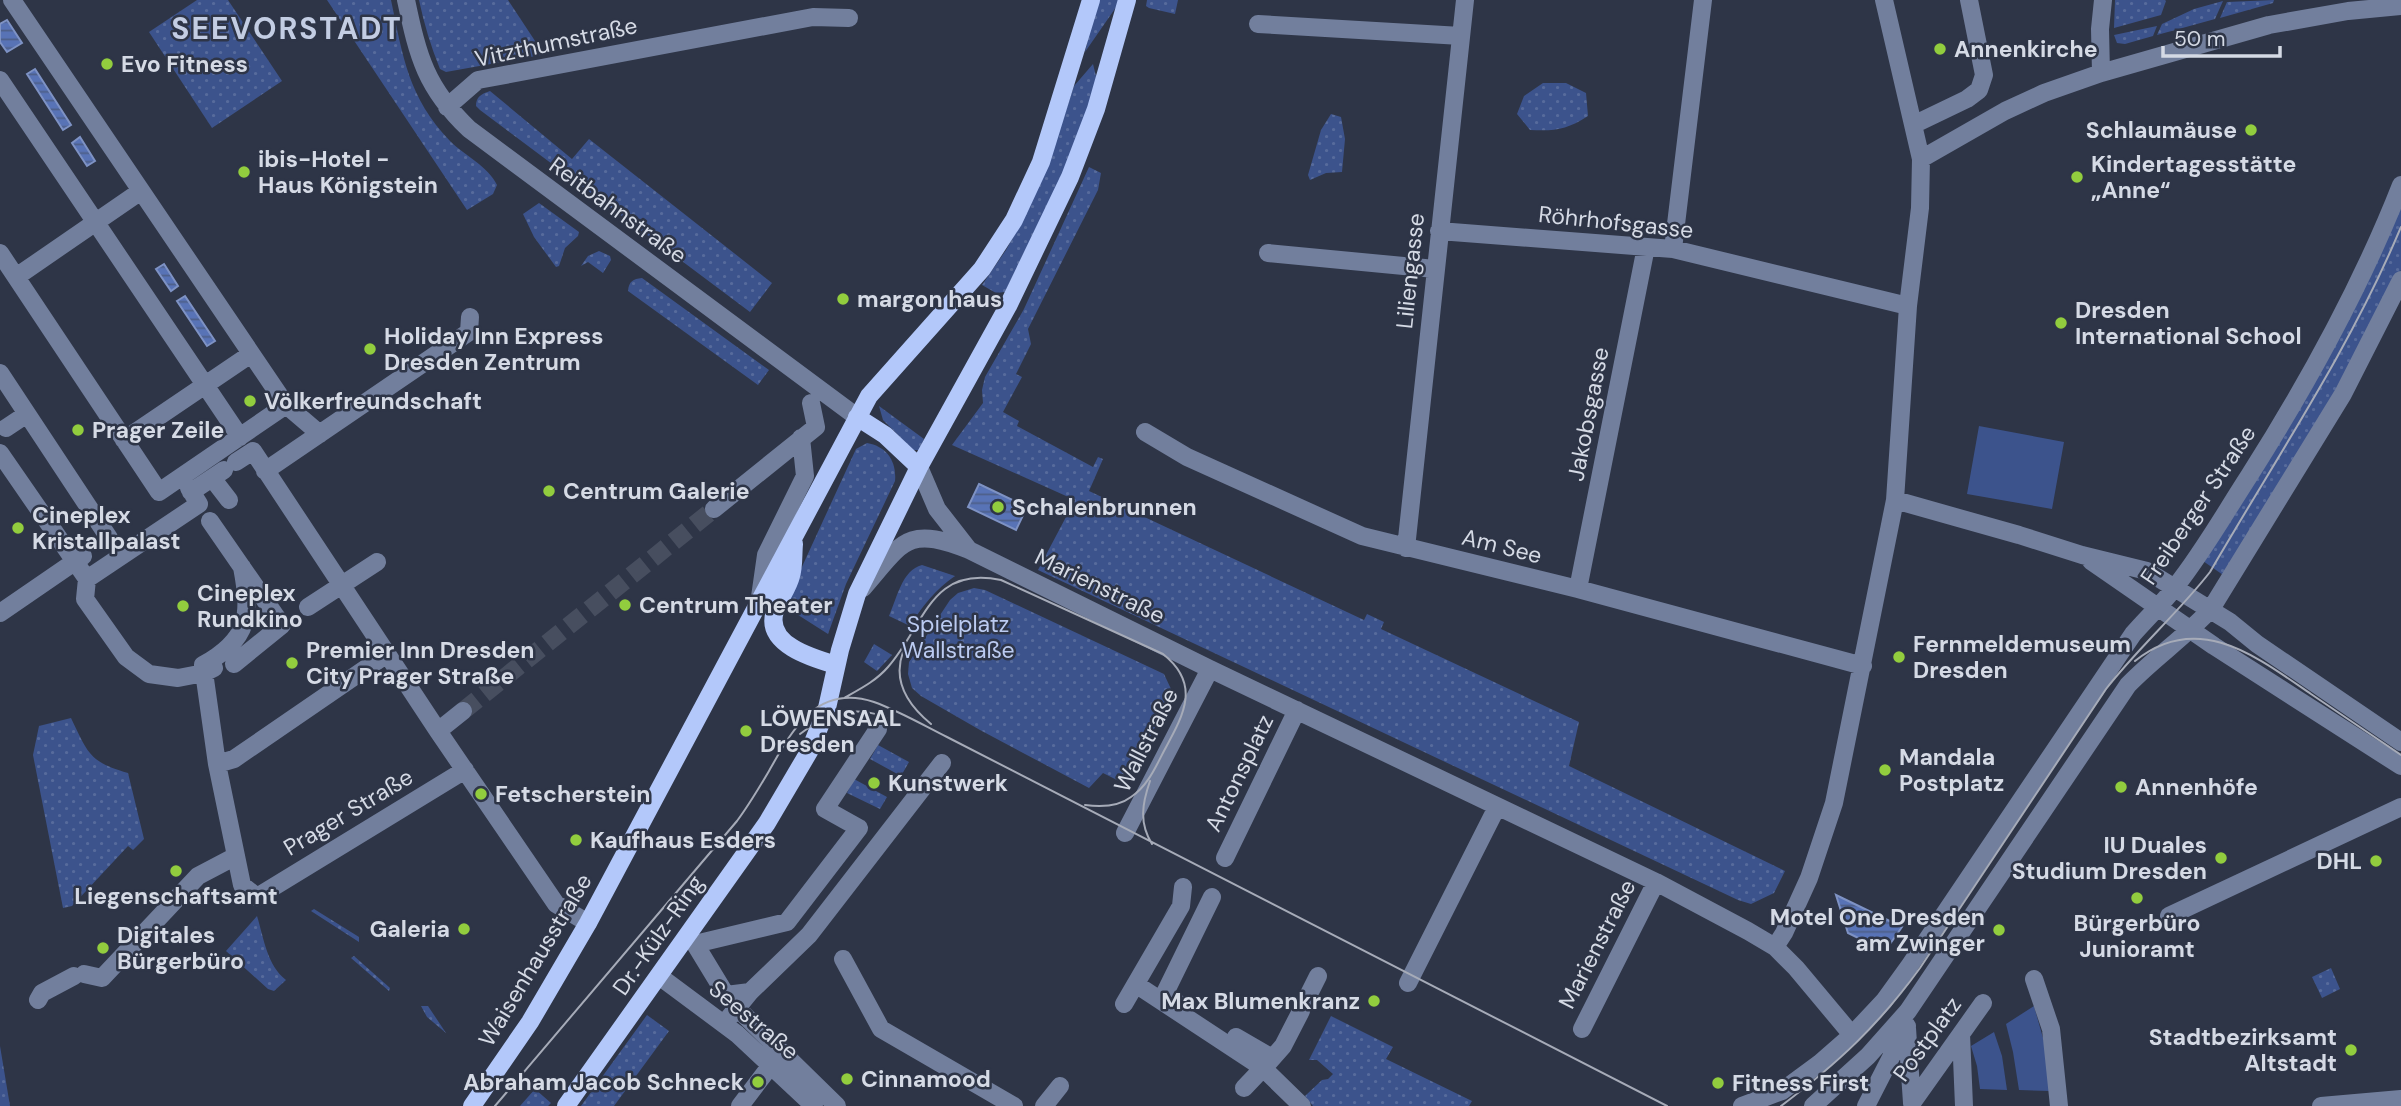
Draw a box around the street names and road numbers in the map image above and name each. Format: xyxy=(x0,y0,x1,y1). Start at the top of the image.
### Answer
street label: Vitzthumstraße xyxy=(472,10,640,74)
street label: Reitbahnstraße xyxy=(543,150,693,270)
street label: Röhrhofsgasse xyxy=(1537,199,1695,245)
street label: Liliengasse xyxy=(1389,212,1431,330)
street label: Jakobsgasse xyxy=(1560,344,1616,484)
street label: Freiberger Straße xyxy=(2134,419,2262,591)
street label: Am See xyxy=(1459,522,1545,570)
street label: Marienstraße xyxy=(1030,542,1170,630)
street label: Wallstraße xyxy=(1107,683,1185,797)
street label: Antonsplatz xyxy=(1198,709,1280,837)
street label: Prager Straße xyxy=(278,762,418,862)
street label: Waisenhausstraße xyxy=(472,868,598,1052)
street label: Dr.-Külz-Ring xyxy=(606,869,711,1001)
street label: Marienstraße xyxy=(1552,874,1642,1014)
street label: Seestraße xyxy=(703,974,805,1066)
street label: Postplatz xyxy=(1886,991,1968,1087)

